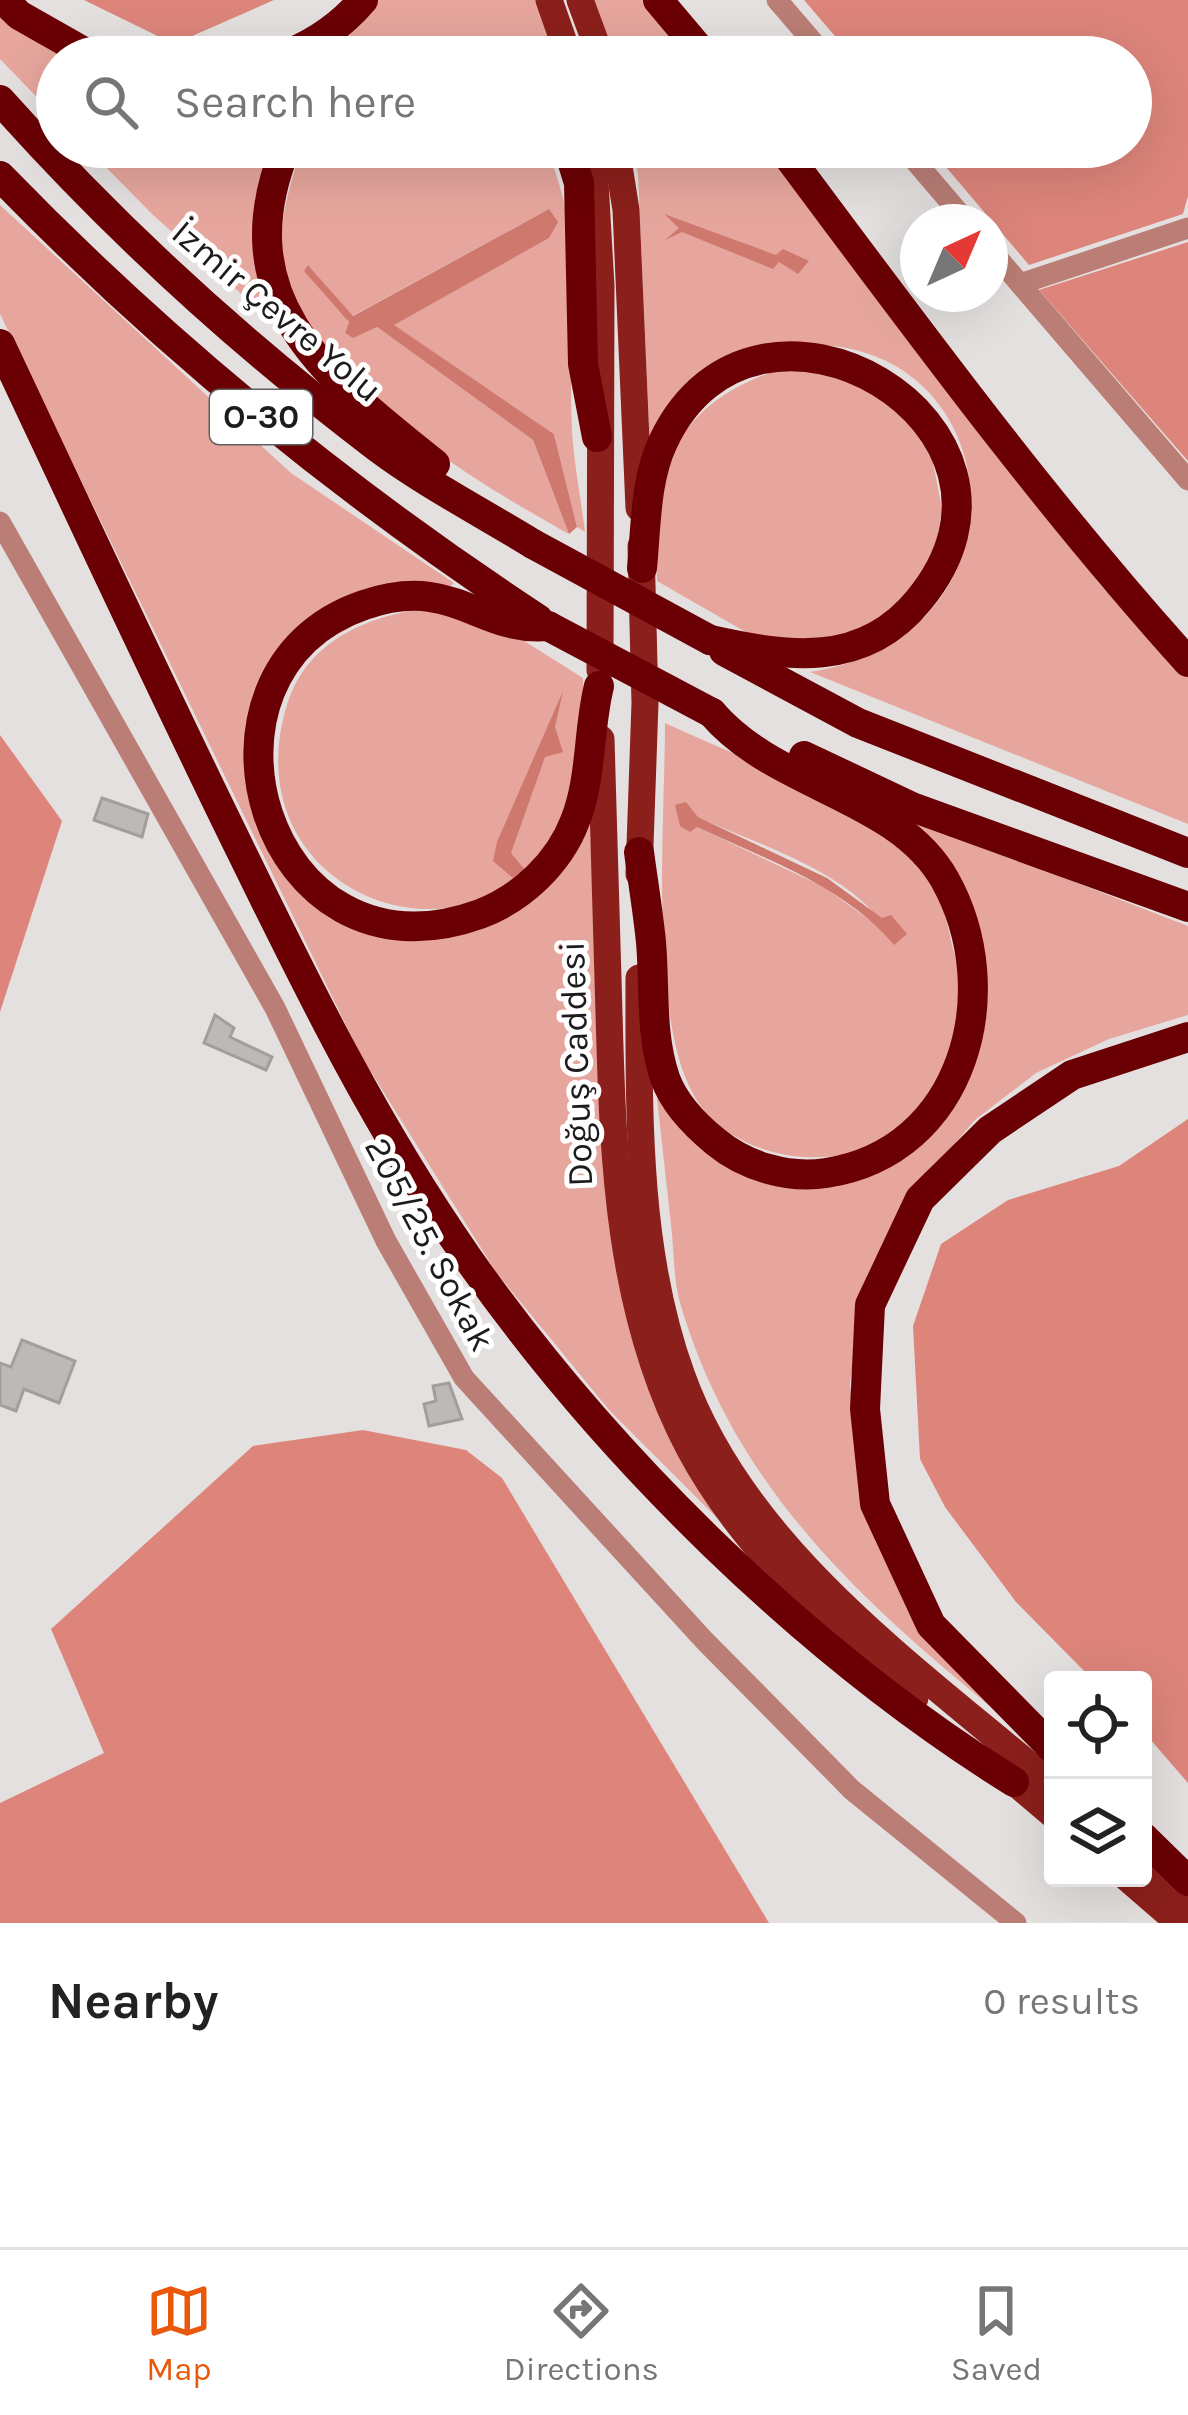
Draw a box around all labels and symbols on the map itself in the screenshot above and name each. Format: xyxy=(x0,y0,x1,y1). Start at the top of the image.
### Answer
north arrow xyxy=(900,204,1008,312)
street label: İzmir Çevre Yolu xyxy=(164,211,390,411)
road number: O-30 xyxy=(210,390,312,444)
street label: Doğuş Caddesi xyxy=(551,940,601,1188)
street label: 205/25. Sokak xyxy=(356,1130,504,1358)

